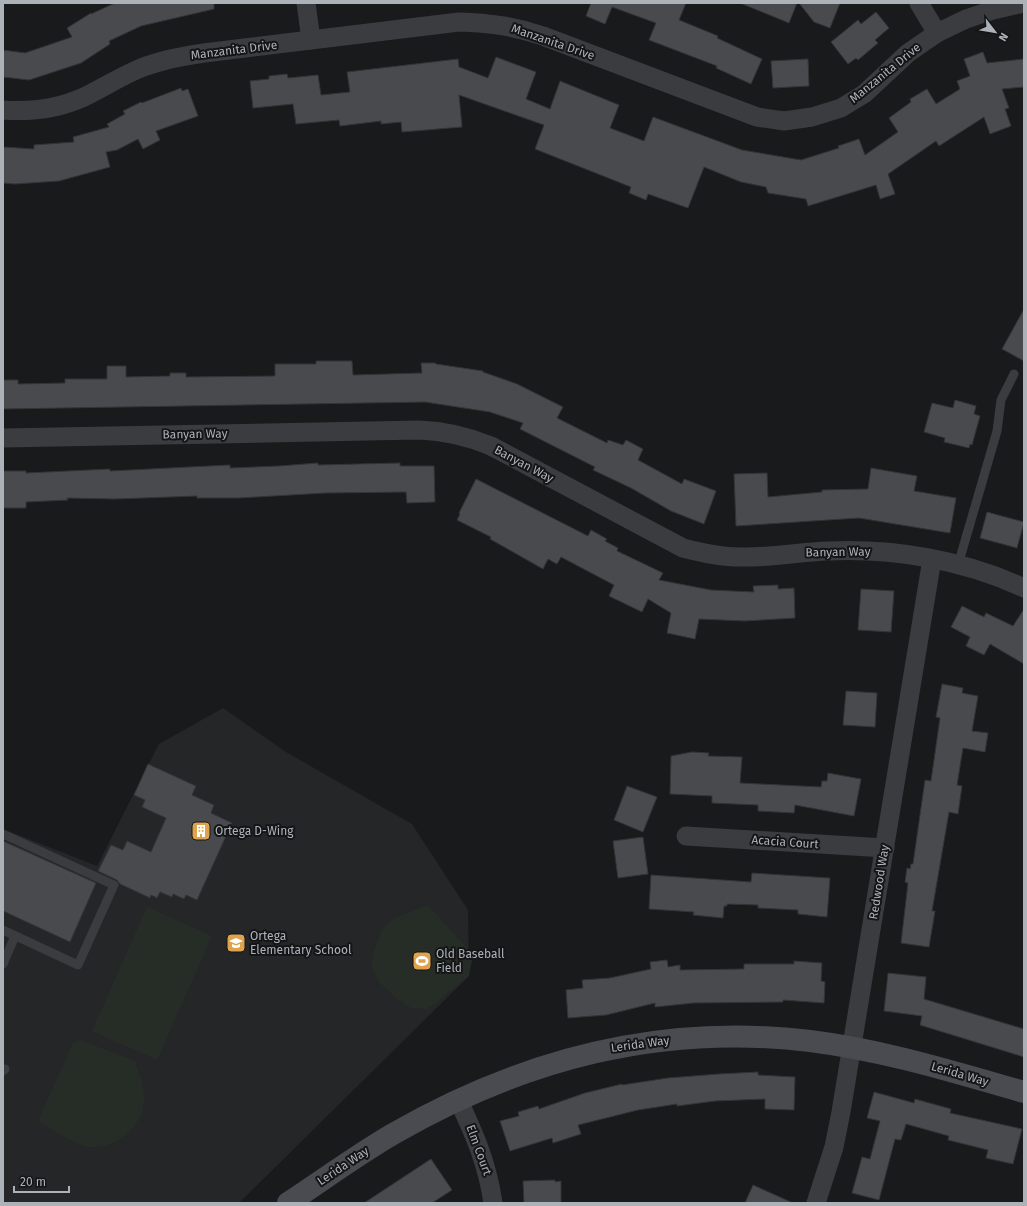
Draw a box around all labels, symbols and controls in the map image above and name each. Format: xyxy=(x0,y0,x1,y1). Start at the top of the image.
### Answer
north arrow xyxy=(975,12,1015,52)
street label: Manzanita Drive xyxy=(510,21,596,63)
text: N xyxy=(996,30,1011,43)
street label: Manzanita Drive xyxy=(190,38,278,62)
street label: Manzanita Drive xyxy=(847,40,923,106)
street label: Banyan Way xyxy=(162,426,228,442)
street label: Banyan Way xyxy=(492,443,556,485)
street label: Banyan Way xyxy=(805,544,871,560)
building icon: Ortega D-Wing xyxy=(190,820,212,842)
place label: Ortega D-Wing xyxy=(215,824,294,838)
street label: Acacia Court xyxy=(751,833,820,851)
street label: Redwood Way xyxy=(866,843,892,920)
place label: Ortega Elementary School xyxy=(250,929,352,957)
school or university icon: Ortega Elementary School xyxy=(225,932,247,954)
place label: Old Baseball Field xyxy=(436,947,505,975)
sports icon: Old Baseball Field xyxy=(411,950,433,972)
street label: Lerida Way xyxy=(610,1033,670,1055)
street label: Lerida Way xyxy=(930,1059,990,1089)
street label: Elm Court xyxy=(463,1123,495,1178)
street label: Lerida Way xyxy=(315,1144,371,1188)
scale bar xyxy=(14,1168,69,1194)
text: 20 m xyxy=(20,1175,46,1189)

